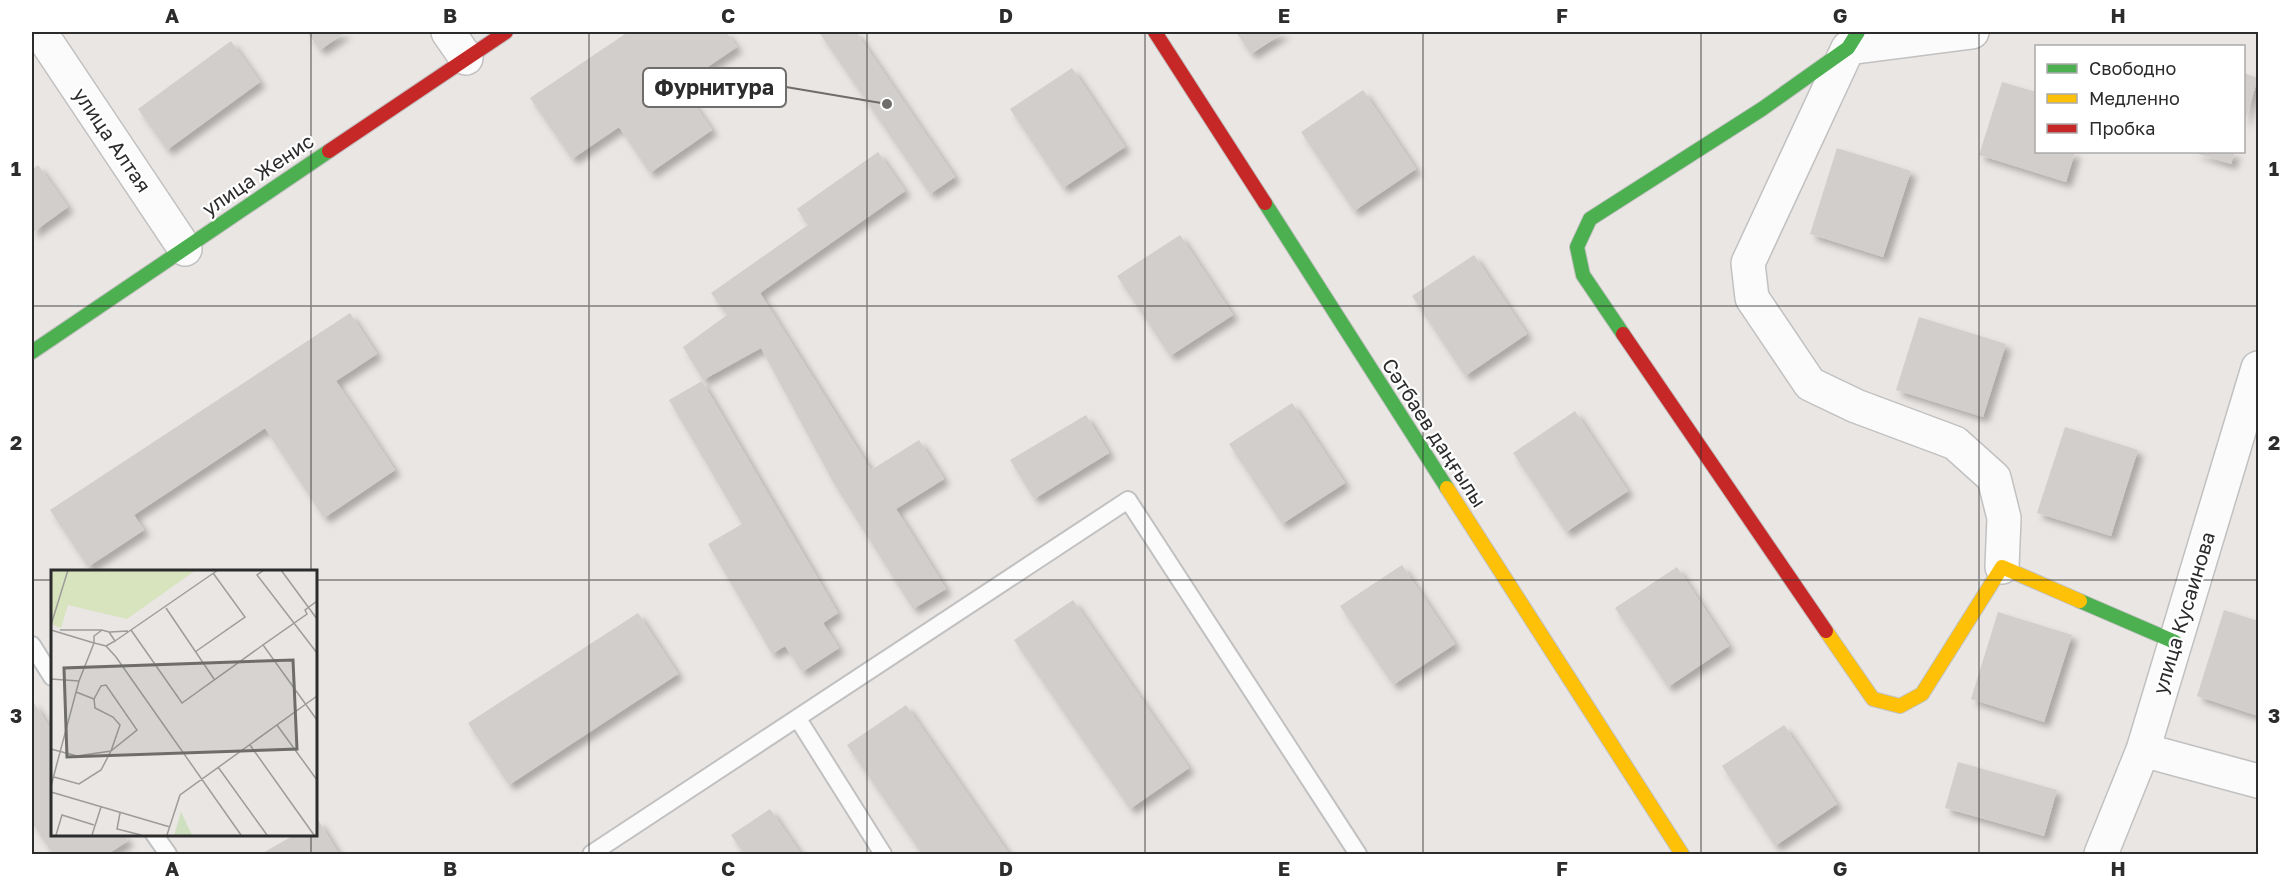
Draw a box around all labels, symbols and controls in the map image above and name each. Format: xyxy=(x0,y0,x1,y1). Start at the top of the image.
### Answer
text: A xyxy=(165,3,179,27)
text: B xyxy=(443,3,457,27)
text: C xyxy=(721,3,735,27)
text: D xyxy=(999,3,1013,27)
text: E xyxy=(1278,3,1290,27)
text: F xyxy=(1556,3,1568,27)
text: G xyxy=(1833,3,1847,27)
text: H xyxy=(2110,3,2126,27)
legend xyxy=(2035,45,2245,153)
text: Свободно xyxy=(2089,57,2176,79)
callout: Фурнитура xyxy=(643,68,786,107)
text: Фурнитура xyxy=(654,74,774,100)
street label: улица Алтая xyxy=(69,82,157,196)
text: Медленно xyxy=(2089,87,2180,109)
text: Пробка xyxy=(2089,117,2155,139)
street label: улица Женис xyxy=(197,128,318,220)
text: 1 xyxy=(11,156,21,180)
text: 1 xyxy=(2269,156,2279,180)
street label: Сәтбаев даңғылы xyxy=(1378,353,1492,511)
text: 2 xyxy=(10,430,22,454)
text: 2 xyxy=(2268,430,2280,454)
street label: улица Кусаинова xyxy=(2147,528,2219,697)
inset map xyxy=(51,570,316,835)
text: 3 xyxy=(10,703,22,727)
text: 3 xyxy=(2268,703,2280,727)
text: A xyxy=(165,856,179,880)
text: B xyxy=(443,856,457,880)
text: C xyxy=(721,856,735,880)
text: D xyxy=(999,856,1013,880)
text: E xyxy=(1278,856,1290,880)
text: F xyxy=(1556,856,1568,880)
text: G xyxy=(1833,856,1847,880)
text: H xyxy=(2110,856,2126,880)

